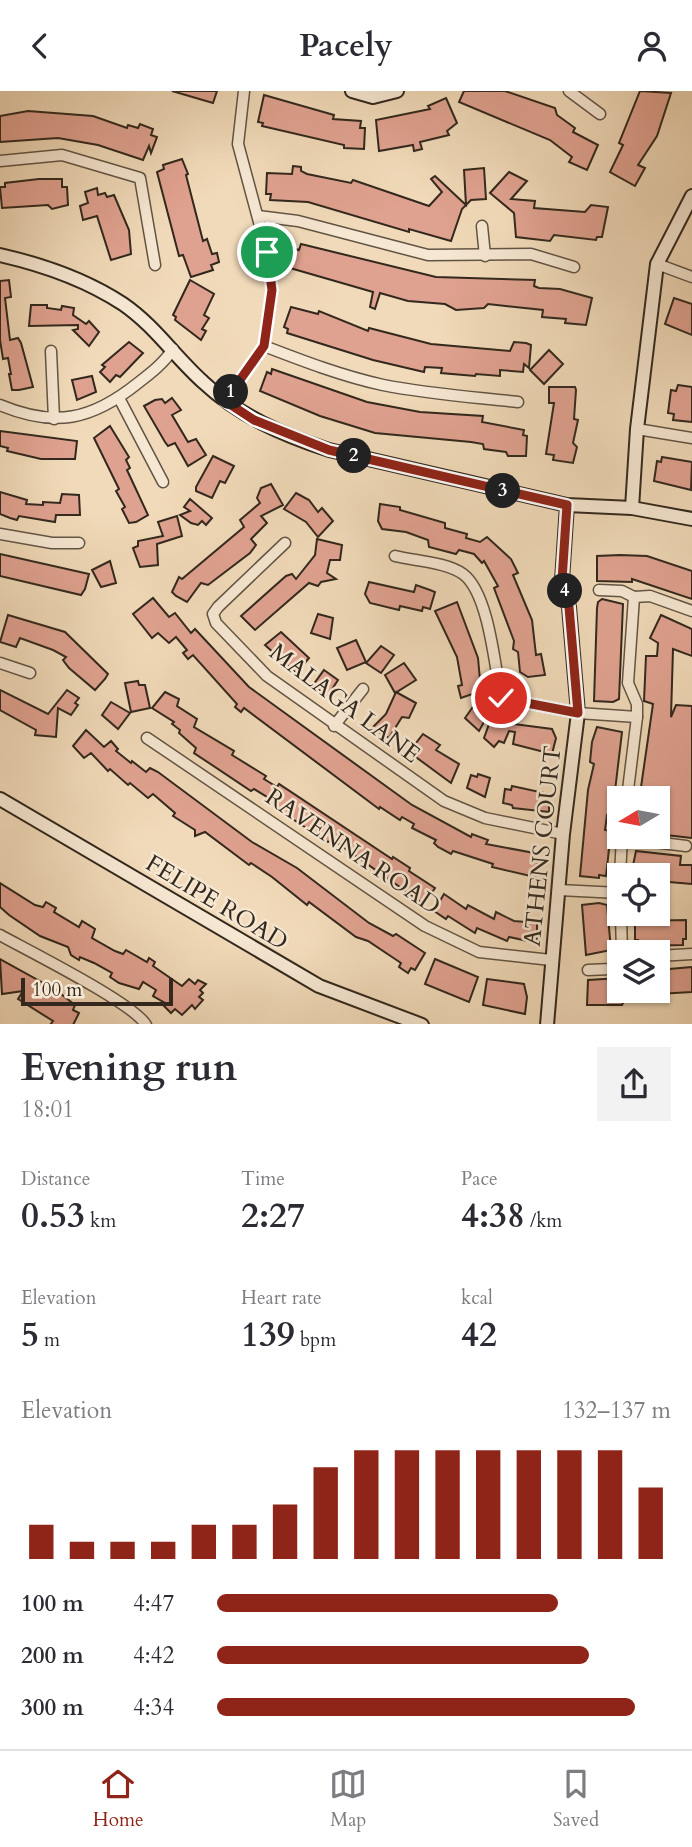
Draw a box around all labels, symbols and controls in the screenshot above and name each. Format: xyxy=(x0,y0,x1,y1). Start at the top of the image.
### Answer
text: Pacely xyxy=(299,24,393,68)
icon: back xyxy=(21,27,59,65)
icon: person xyxy=(633,27,671,65)
pin xyxy=(237,222,297,282)
icon: arrive xyxy=(248,233,286,271)
pin: 1 xyxy=(214,375,248,409)
text: 1 xyxy=(226,378,235,404)
pin: 2 xyxy=(336,439,372,473)
text: 2 xyxy=(349,442,358,468)
pin: 3 xyxy=(486,473,520,509)
text: 3 xyxy=(498,477,507,503)
pin: 4 xyxy=(548,573,582,609)
text: 4 xyxy=(560,577,569,603)
street label: MALAGA LANE xyxy=(263,636,427,771)
pin xyxy=(471,668,531,728)
icon: check xyxy=(482,679,520,717)
street label: ATHENS COURT xyxy=(516,744,569,948)
street label: RAVENNA ROAD xyxy=(259,781,447,922)
north arrow xyxy=(607,786,670,849)
map controls xyxy=(607,786,670,1003)
street label: FELIPE ROAD xyxy=(139,847,294,958)
button: locate xyxy=(607,863,670,926)
button: layers xyxy=(607,940,670,1003)
scale bar xyxy=(21,975,173,1007)
text: 100 m xyxy=(32,977,82,1003)
text: Evening run xyxy=(21,1042,237,1094)
button: share xyxy=(597,1047,671,1121)
text: 18:01 xyxy=(21,1094,74,1125)
text: Distance xyxy=(21,1166,90,1192)
text: Time xyxy=(241,1166,285,1192)
text: Pace xyxy=(461,1166,498,1192)
text: 0.53 xyxy=(21,1192,85,1240)
text: 2:27 xyxy=(241,1192,305,1240)
text: 4:38 xyxy=(461,1192,525,1240)
text: km xyxy=(85,1208,116,1234)
text: /km xyxy=(525,1208,562,1234)
text: Elevation xyxy=(21,1285,96,1311)
text: Heart rate xyxy=(241,1285,322,1311)
text: kcal xyxy=(461,1285,493,1311)
text: 5 xyxy=(21,1311,39,1359)
text: 139 xyxy=(241,1311,295,1359)
text: 42 xyxy=(461,1311,497,1359)
text: m xyxy=(39,1327,60,1353)
text: bpm xyxy=(295,1327,336,1353)
text: Elevation xyxy=(21,1395,112,1426)
text: 132–137 m xyxy=(562,1395,671,1426)
text: 100 m xyxy=(21,1588,84,1619)
text: 4:47 xyxy=(133,1588,174,1619)
text: 200 m xyxy=(21,1640,84,1671)
text: 4:42 xyxy=(133,1640,174,1671)
text: 300 m xyxy=(21,1692,84,1723)
text: 4:34 xyxy=(133,1692,174,1723)
tab: Home xyxy=(93,1765,144,1833)
tab: Map xyxy=(329,1765,367,1833)
tab: Saved xyxy=(553,1765,599,1833)

